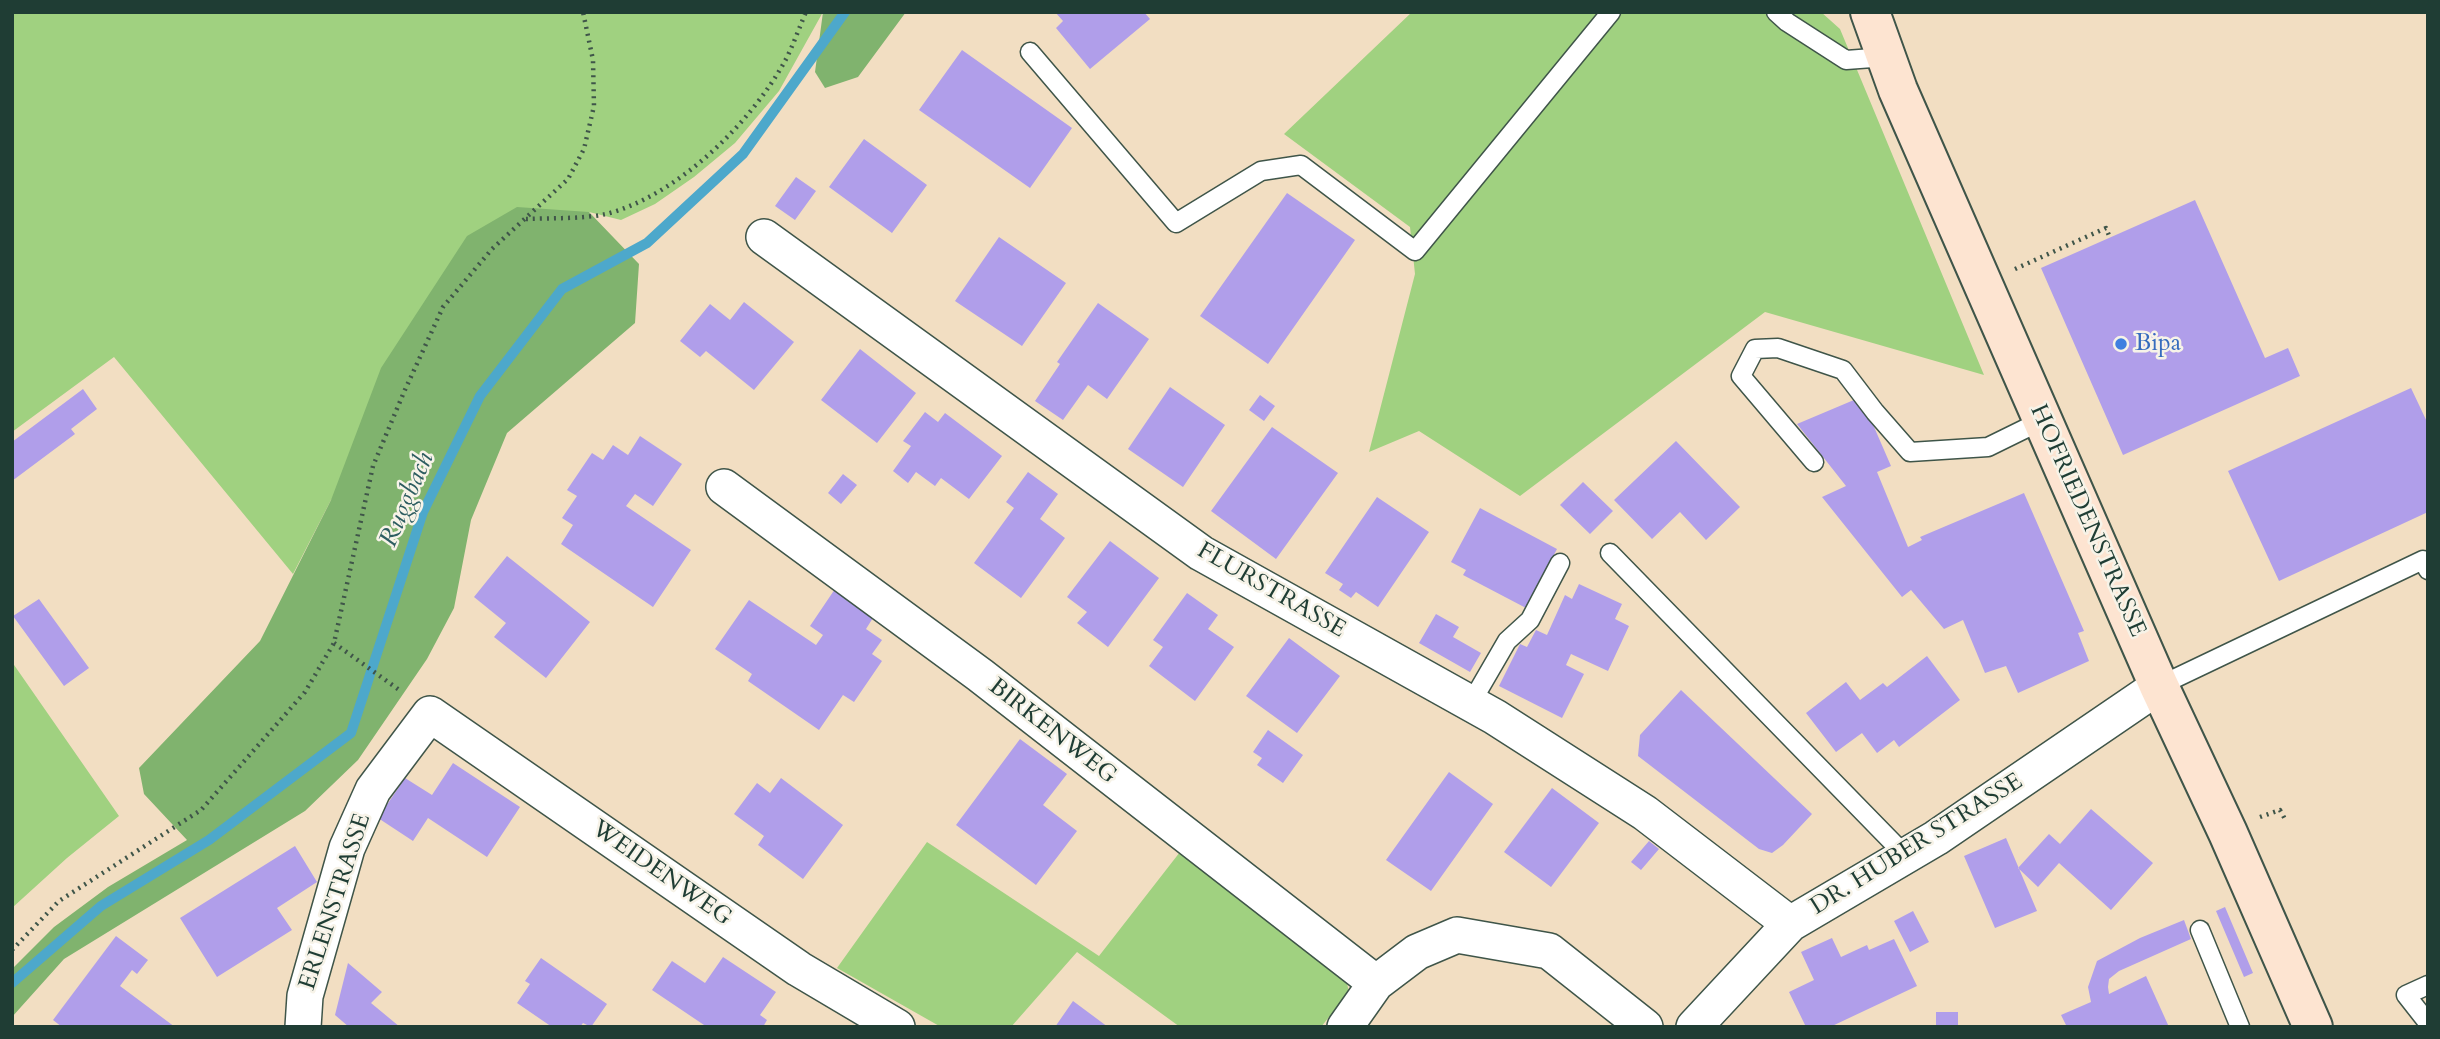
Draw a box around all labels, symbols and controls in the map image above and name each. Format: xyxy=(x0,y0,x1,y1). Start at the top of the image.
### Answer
place label: Bipa xyxy=(2135,330,2181,358)
marker: Bipa xyxy=(2113,336,2129,352)
street label: HOFRIEDENSTRASSE xyxy=(2023,400,2151,642)
water label: Ruggbach xyxy=(374,448,442,552)
street label: FLURSTRASSE xyxy=(1192,537,1350,645)
street label: BIRKENWEG xyxy=(982,673,1122,791)
street label: DR. HUBER STRASSE xyxy=(1806,768,2028,922)
street label: ERLENSTRASSE xyxy=(294,810,378,994)
street label: WEIDENWEG xyxy=(585,815,737,933)

